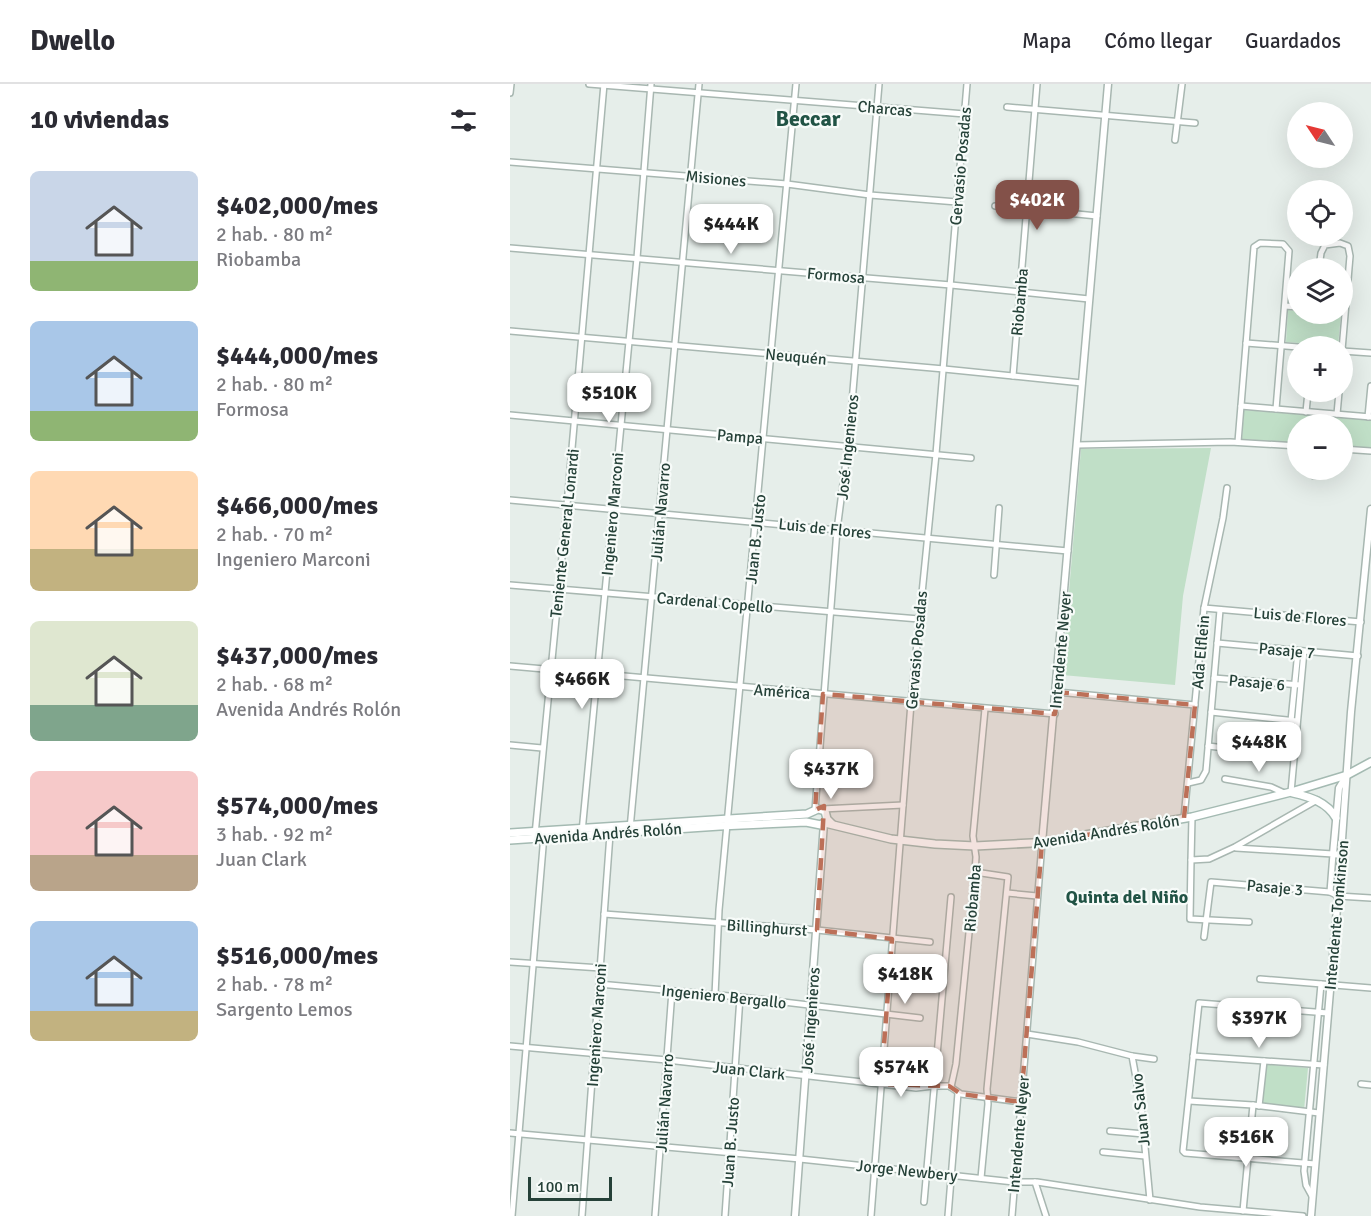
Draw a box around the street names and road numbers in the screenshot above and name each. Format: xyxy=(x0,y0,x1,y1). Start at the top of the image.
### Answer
street label: Charcas xyxy=(857,97,913,121)
street label: Gervasio Posadas xyxy=(946,106,976,226)
street label: Misiones xyxy=(685,166,747,192)
street label: Formosa xyxy=(806,263,866,288)
street label: Riobamba xyxy=(1007,267,1033,337)
street label: Neuquén xyxy=(764,344,827,370)
street label: José Ingenieros xyxy=(833,393,863,501)
street label: Pampa xyxy=(716,425,764,449)
street label: Teniente General Lonardi xyxy=(546,447,584,619)
street label: Ingeniero Marconi xyxy=(598,452,628,577)
street label: Julián Navarro xyxy=(647,462,675,562)
street label: Juan B. Justo xyxy=(741,493,771,585)
street label: Luis de Flores xyxy=(777,514,872,544)
street label: Cardenal Copello xyxy=(656,588,774,618)
street label: Gervasio Posadas xyxy=(902,590,932,710)
street label: Intendente Neyer xyxy=(1046,590,1076,710)
street label: Luis de Flores xyxy=(1253,603,1347,631)
street label: Ada Elflein xyxy=(1188,614,1214,690)
street label: Pasaje 7 xyxy=(1258,639,1316,663)
street label: Pasaje 6 xyxy=(1228,671,1286,695)
street label: América xyxy=(753,680,811,704)
street label: Avenida Andrés Rolón xyxy=(1031,811,1181,853)
street label: Avenida Andrés Rolón xyxy=(533,819,683,849)
street label: Intendente Tomkinson xyxy=(1320,839,1354,991)
street label: Riobamba xyxy=(960,863,986,933)
street label: Pasaje 3 xyxy=(1246,876,1304,900)
street label: Billinghurst xyxy=(726,915,808,941)
street label: Ingeniero Marconi xyxy=(583,963,611,1088)
street label: José Ingenieros xyxy=(797,967,825,1074)
street label: Ingeniero Bergallo xyxy=(660,980,787,1014)
street label: Julián Navarro xyxy=(652,1053,678,1153)
street label: Juan Clark xyxy=(712,1057,786,1085)
street label: Juan Salvo xyxy=(1127,1072,1155,1147)
street label: Intendente Neyer xyxy=(1004,1074,1034,1194)
street label: Juan B. Justo xyxy=(718,1096,744,1188)
street label: Jorge Newbery xyxy=(855,1156,959,1186)

